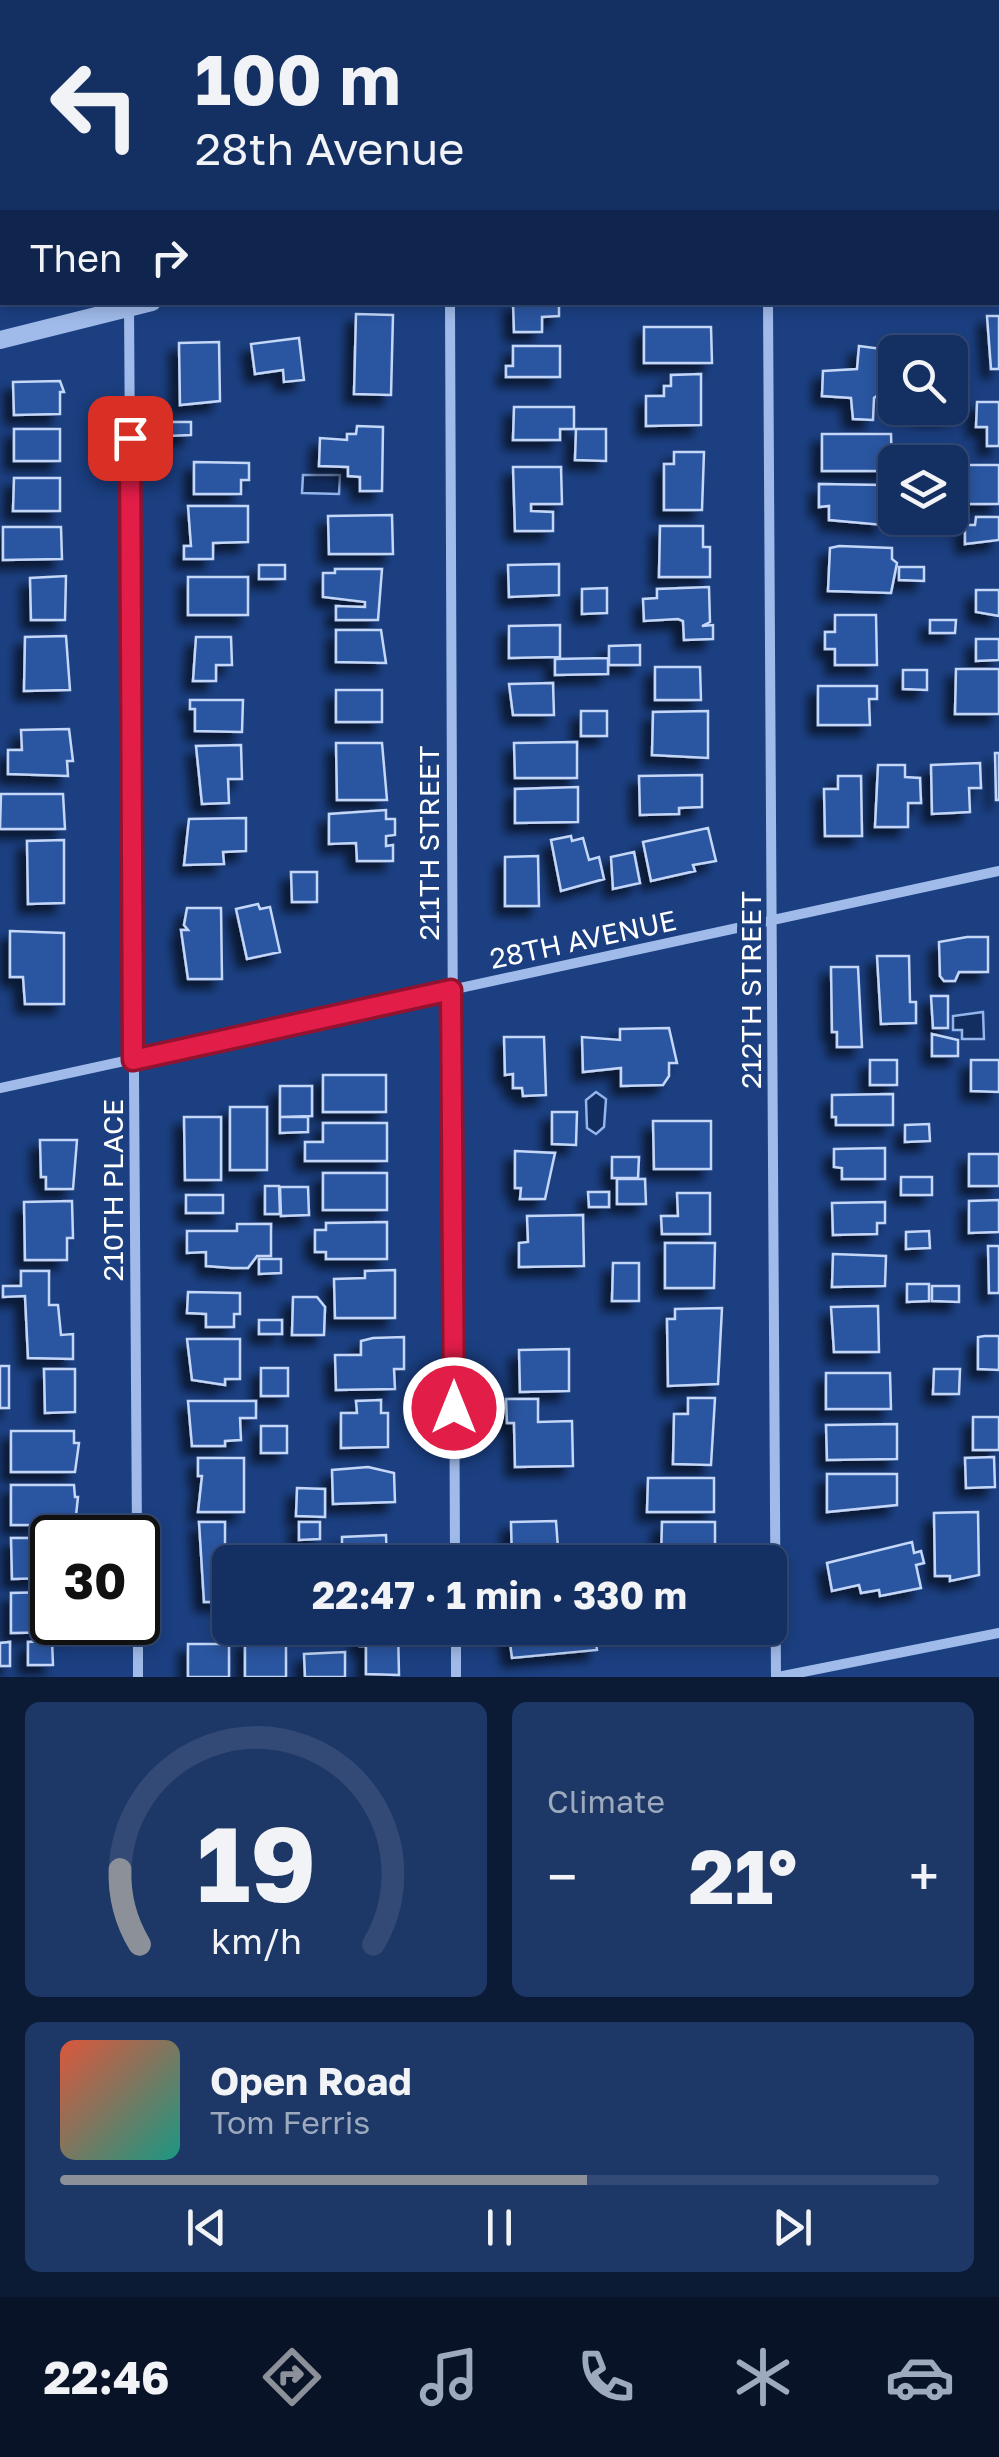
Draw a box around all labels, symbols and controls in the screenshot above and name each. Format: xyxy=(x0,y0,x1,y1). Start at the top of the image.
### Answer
text: 100 m xyxy=(195,36,401,120)
icon: left xyxy=(30,40,160,170)
text: 28th Avenue xyxy=(195,121,464,175)
icon: right xyxy=(142,230,197,285)
text: Then xyxy=(30,235,122,280)
map controls xyxy=(878,335,968,535)
button: search xyxy=(878,335,968,425)
pin xyxy=(88,396,173,481)
icon: arrive xyxy=(103,411,158,466)
button: layers xyxy=(878,445,968,535)
street label: 211TH STREET xyxy=(412,746,445,940)
street label: 212TH STREET xyxy=(734,891,767,1089)
street label: 28TH AVENUE xyxy=(487,903,679,975)
street label: 210TH PLACE xyxy=(96,1099,129,1281)
position arrow xyxy=(402,1356,506,1460)
speed limit sign: 30 xyxy=(30,1515,160,1645)
text: 22:47 · 1 min · 330 m xyxy=(312,1572,687,1617)
text: Climate xyxy=(547,1782,665,1820)
text: 19 xyxy=(196,1800,316,1925)
text: 21° xyxy=(689,1830,797,1921)
text: − xyxy=(547,1843,577,1909)
text: + xyxy=(909,1843,939,1909)
text: km/h xyxy=(211,1919,301,1962)
text: Open Road xyxy=(210,2058,412,2103)
text: Tom Ferris xyxy=(210,2103,370,2141)
icon: previous xyxy=(179,2200,234,2255)
icon: pause xyxy=(472,2200,527,2255)
icon: next xyxy=(765,2200,820,2255)
icon: directions xyxy=(257,2342,327,2412)
icon: music xyxy=(414,2342,484,2412)
icon: phone xyxy=(571,2342,641,2412)
icon: climate xyxy=(728,2342,798,2412)
icon: car xyxy=(885,2342,955,2412)
text: 22:46 xyxy=(44,2350,170,2404)

